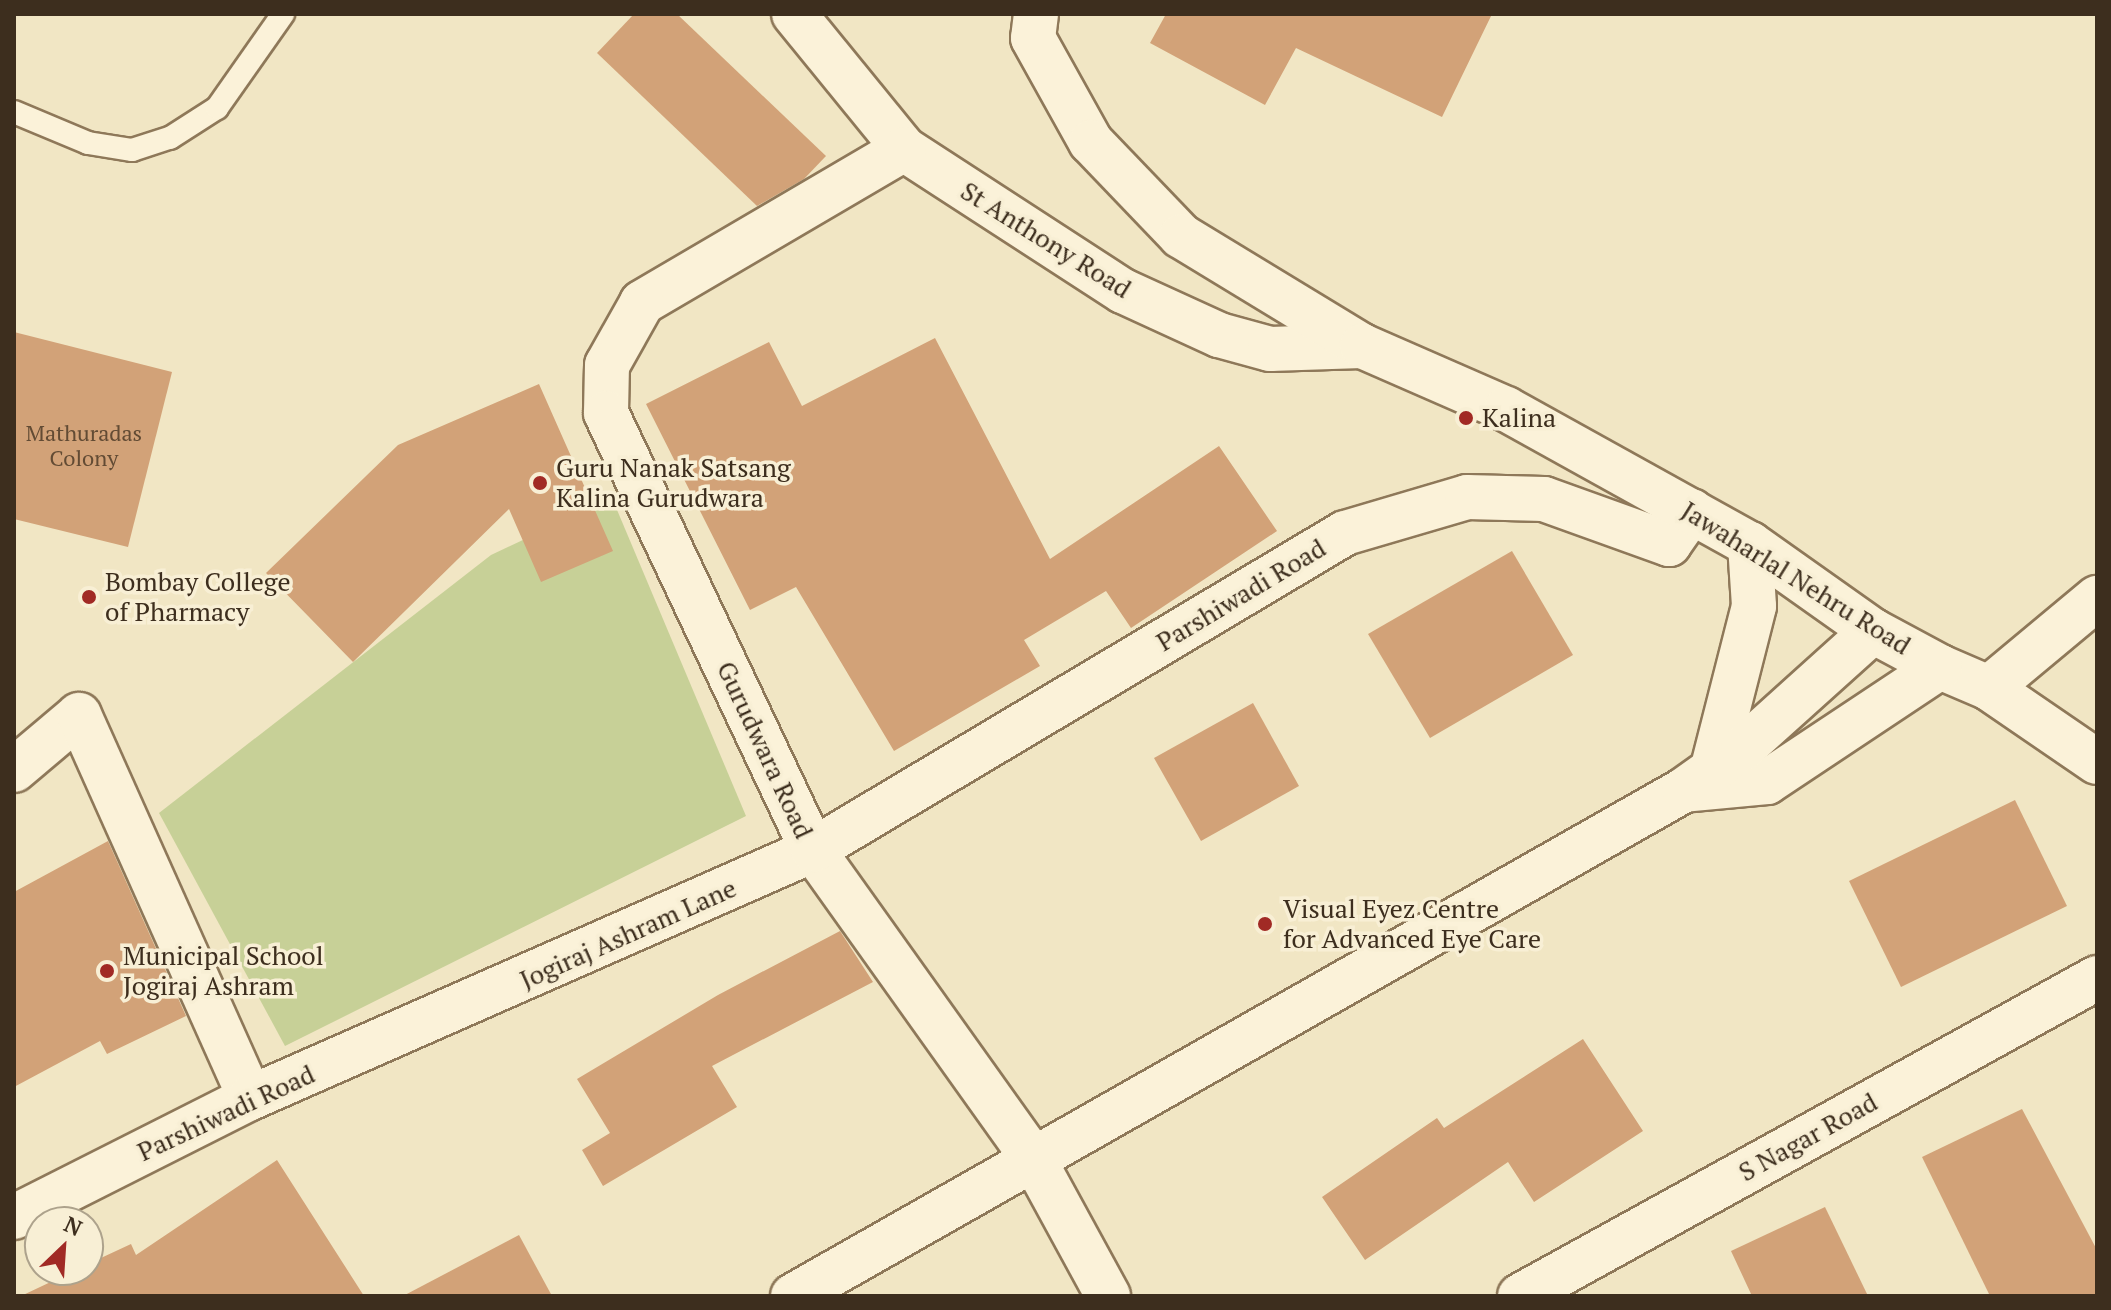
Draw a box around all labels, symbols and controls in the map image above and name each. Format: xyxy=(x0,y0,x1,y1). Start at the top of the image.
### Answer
street label: St Anthony Road xyxy=(955,175,1137,305)
place label: Kalina xyxy=(1482,402,1556,434)
marker: Kalina xyxy=(1457,409,1475,427)
house number: Mathuradas Colony xyxy=(26,419,142,470)
place label: Guru Nanak Satsang Kalina Gurudwara xyxy=(556,452,791,514)
marker: Guru Nanak Satsang Kalina Gurudwara xyxy=(531,474,549,492)
street label: Jawaharlal Nehru Road xyxy=(1676,495,1916,661)
street label: Parshiwadi Road xyxy=(1151,532,1331,658)
place label: Bombay College of Pharmacy xyxy=(105,566,291,628)
marker: Bombay College of Pharmacy xyxy=(80,588,98,606)
street label: Gurudwara Road xyxy=(710,657,820,843)
street label: Jogiraj Ashram Lane xyxy=(515,872,741,996)
place label: Visual Eyez Centre for Advanced Eye Care xyxy=(1283,893,1542,954)
marker: Visual Eyez Centre for Advanced Eye Care xyxy=(1254,913,1276,935)
place label: Municipal School Jogiraj Ashram xyxy=(123,940,324,1002)
marker: Municipal School Jogiraj Ashram xyxy=(98,962,116,980)
street label: Parshiwadi Road xyxy=(133,1058,319,1168)
street label: S Nagar Road xyxy=(1733,1086,1883,1188)
north arrow xyxy=(24,1206,104,1286)
text: N xyxy=(60,1209,87,1242)

